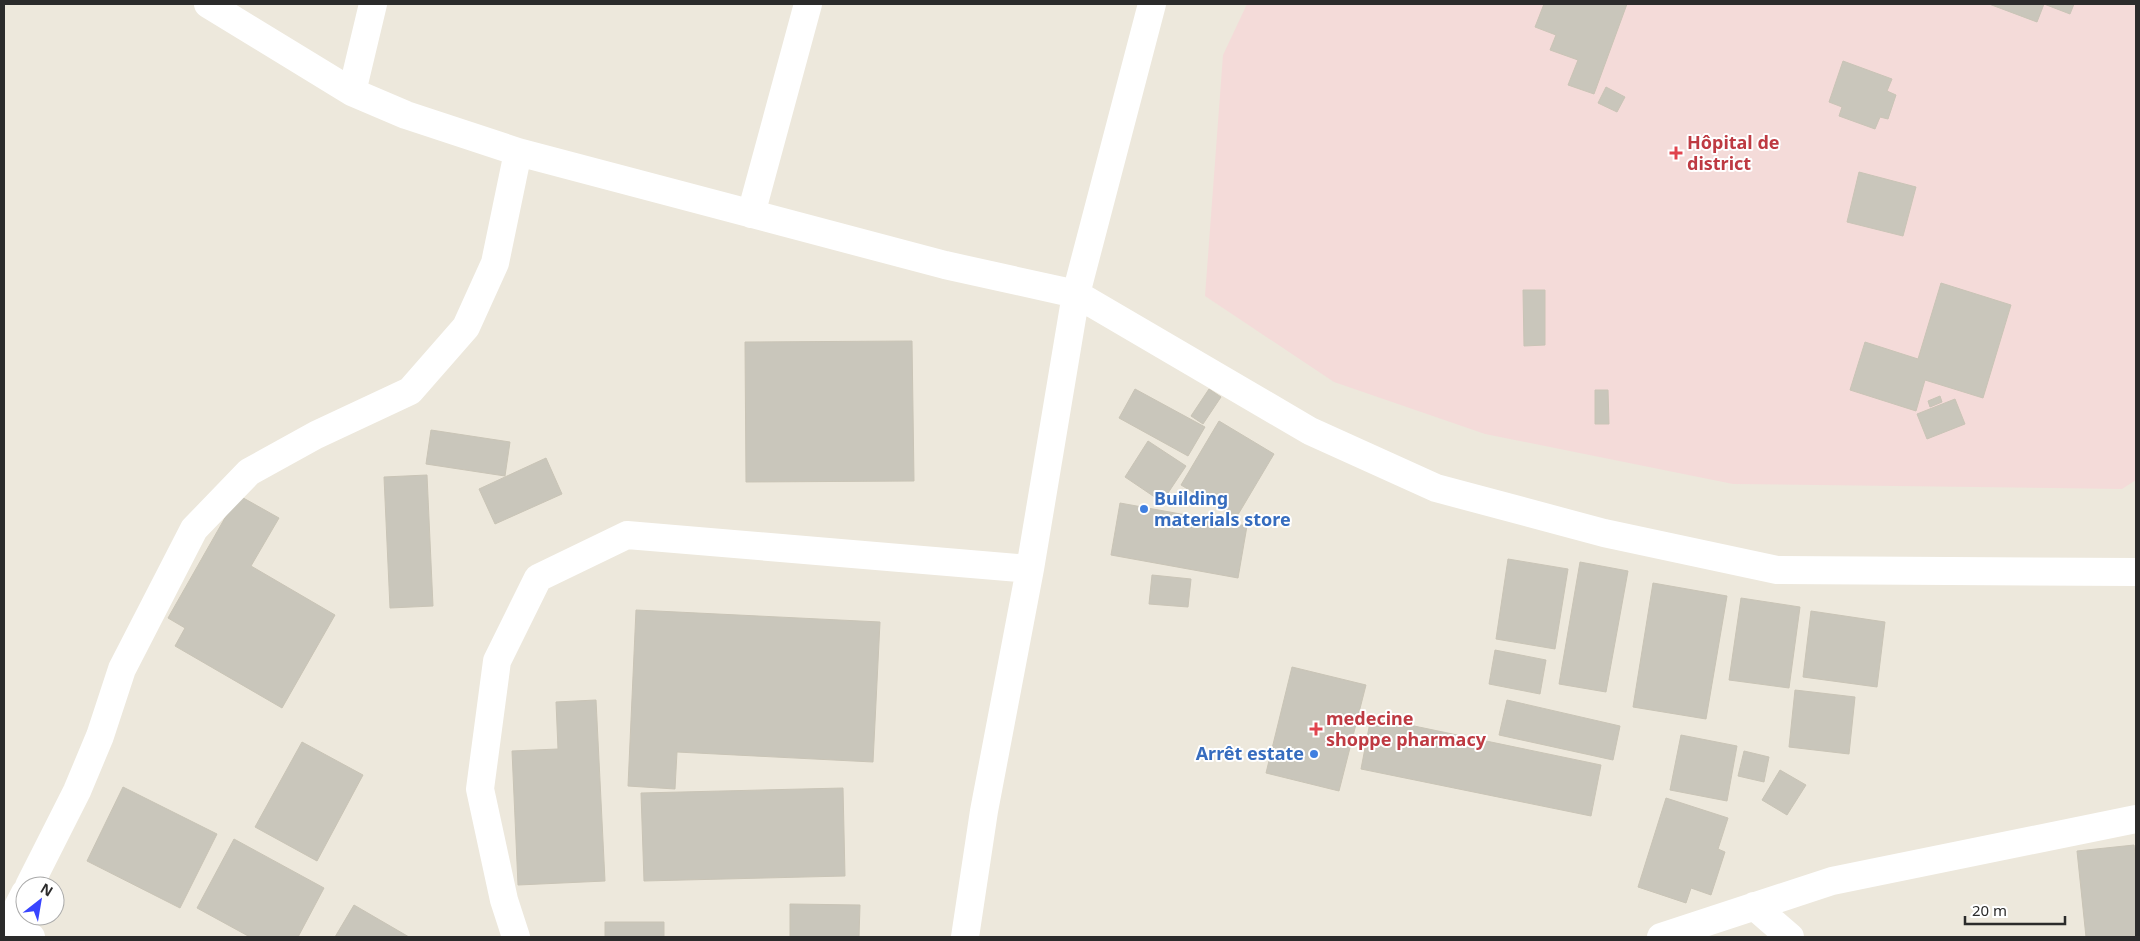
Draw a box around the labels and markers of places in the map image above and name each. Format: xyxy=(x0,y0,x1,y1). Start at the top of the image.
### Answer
place label: Hôpital de district xyxy=(1687,130,1780,175)
marker: Hôpital de district xyxy=(1669,146,1683,160)
place label: Building materials store xyxy=(1154,486,1291,531)
marker: Building materials store xyxy=(1138,503,1150,515)
place label: medecine shoppe pharmacy xyxy=(1326,706,1487,751)
marker: medecine shoppe pharmacy xyxy=(1310,723,1322,735)
place label: Arrêt estate xyxy=(1196,741,1304,765)
marker: Arrêt estate xyxy=(1308,748,1320,760)

